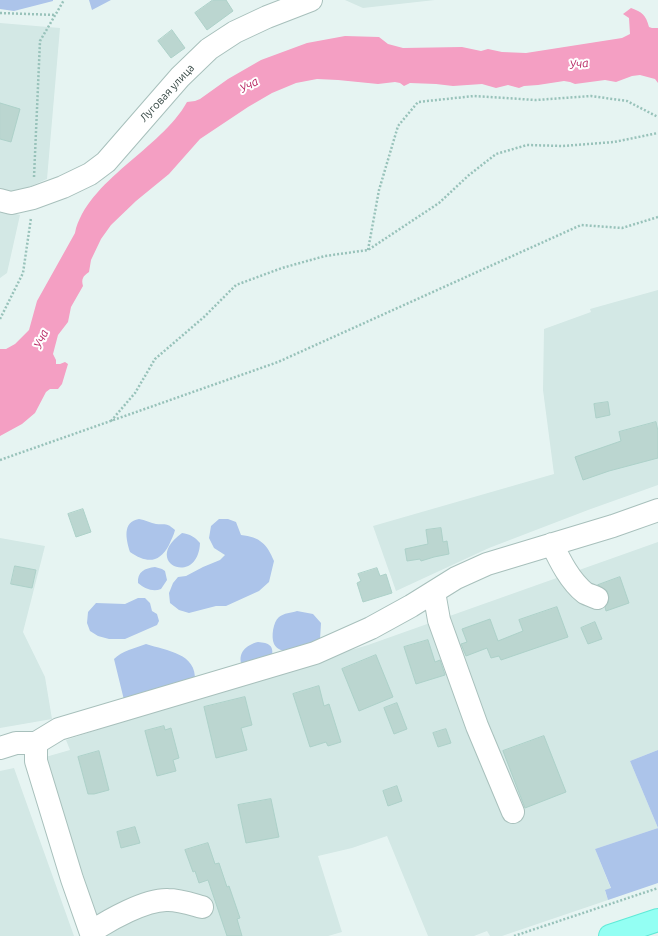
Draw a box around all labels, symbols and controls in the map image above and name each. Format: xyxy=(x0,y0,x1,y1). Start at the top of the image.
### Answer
water label: Уча xyxy=(569,56,589,72)
street label: Луговая улица xyxy=(137,61,197,125)
water label: Уча xyxy=(237,74,261,96)
water label: Уча xyxy=(31,327,51,351)

